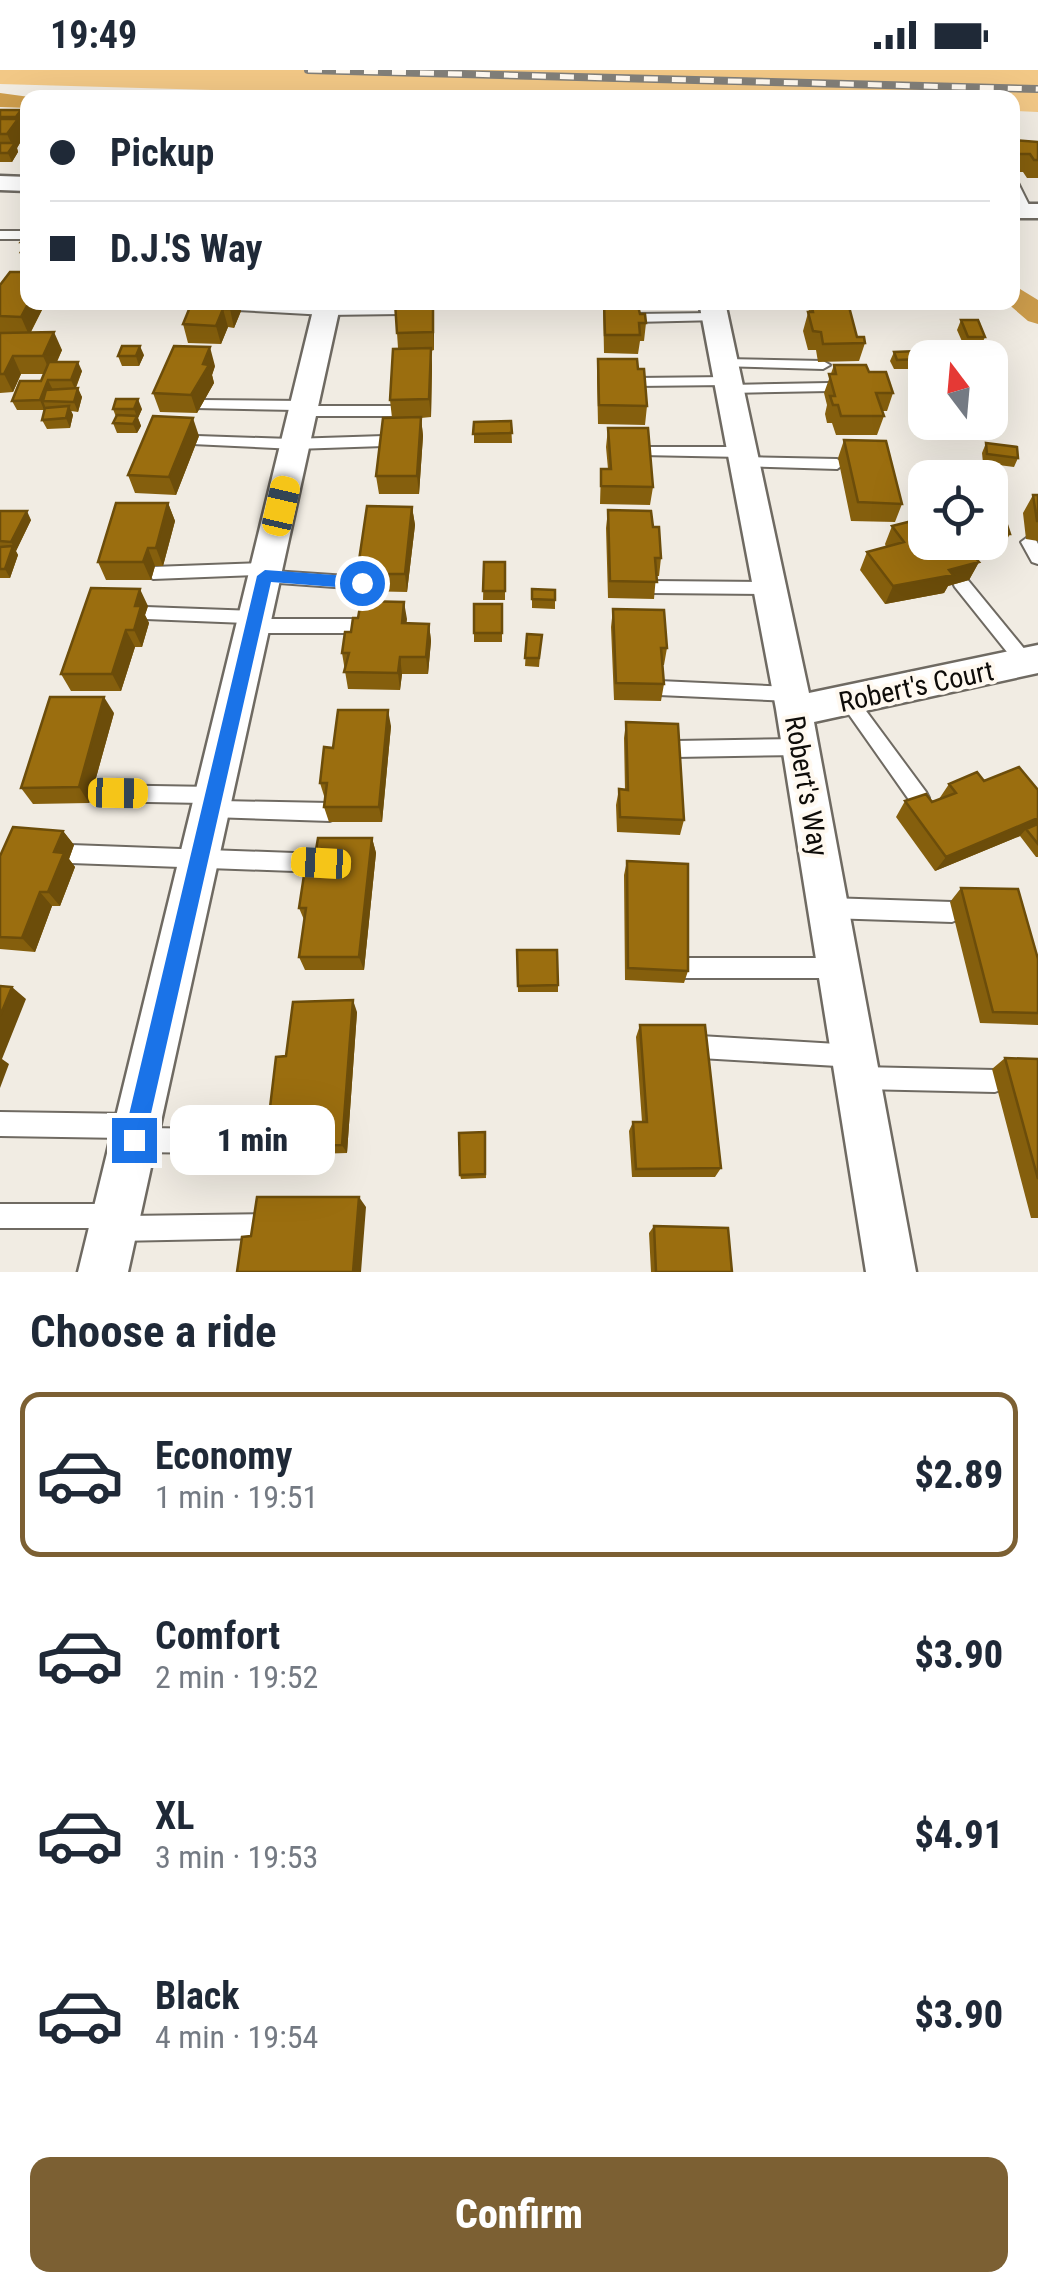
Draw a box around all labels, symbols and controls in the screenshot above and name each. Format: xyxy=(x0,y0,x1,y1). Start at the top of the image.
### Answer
text: 19:49 xyxy=(50,13,137,57)
text: Pickup xyxy=(110,131,214,175)
text: D.J.'S Way xyxy=(110,227,263,271)
north arrow xyxy=(908,340,1008,440)
map controls xyxy=(908,340,1008,560)
button: locate xyxy=(908,460,1008,560)
car xyxy=(260,473,302,539)
route start xyxy=(340,561,385,606)
street label: Robert's Court xyxy=(836,654,996,719)
street label: Robert's Way xyxy=(778,713,835,859)
car xyxy=(88,777,148,809)
car xyxy=(290,846,352,880)
callout: 1 min xyxy=(169,1105,334,1175)
route end xyxy=(112,1118,157,1163)
text: 1 min xyxy=(217,1121,288,1159)
text: Choose a ride xyxy=(30,1305,277,1358)
icon: car xyxy=(35,1430,125,1520)
text: Economy xyxy=(155,1434,292,1478)
text: $2.89 xyxy=(914,1453,1003,1497)
text: 1 min · 19:51 xyxy=(155,1478,318,1516)
icon: car xyxy=(35,1610,125,1700)
text: Comfort xyxy=(155,1614,280,1658)
text: $3.90 xyxy=(914,1633,1003,1677)
text: 2 min · 19:52 xyxy=(155,1658,318,1696)
icon: car xyxy=(35,1790,125,1880)
text: XL xyxy=(155,1794,194,1838)
text: $4.91 xyxy=(914,1813,1003,1857)
text: 3 min · 19:53 xyxy=(155,1838,318,1876)
icon: car xyxy=(35,1970,125,2060)
text: Black xyxy=(155,1974,239,2018)
text: $3.90 xyxy=(914,1993,1003,2037)
text: 4 min · 19:54 xyxy=(155,2018,318,2056)
button: Confirm xyxy=(30,2157,1008,2272)

